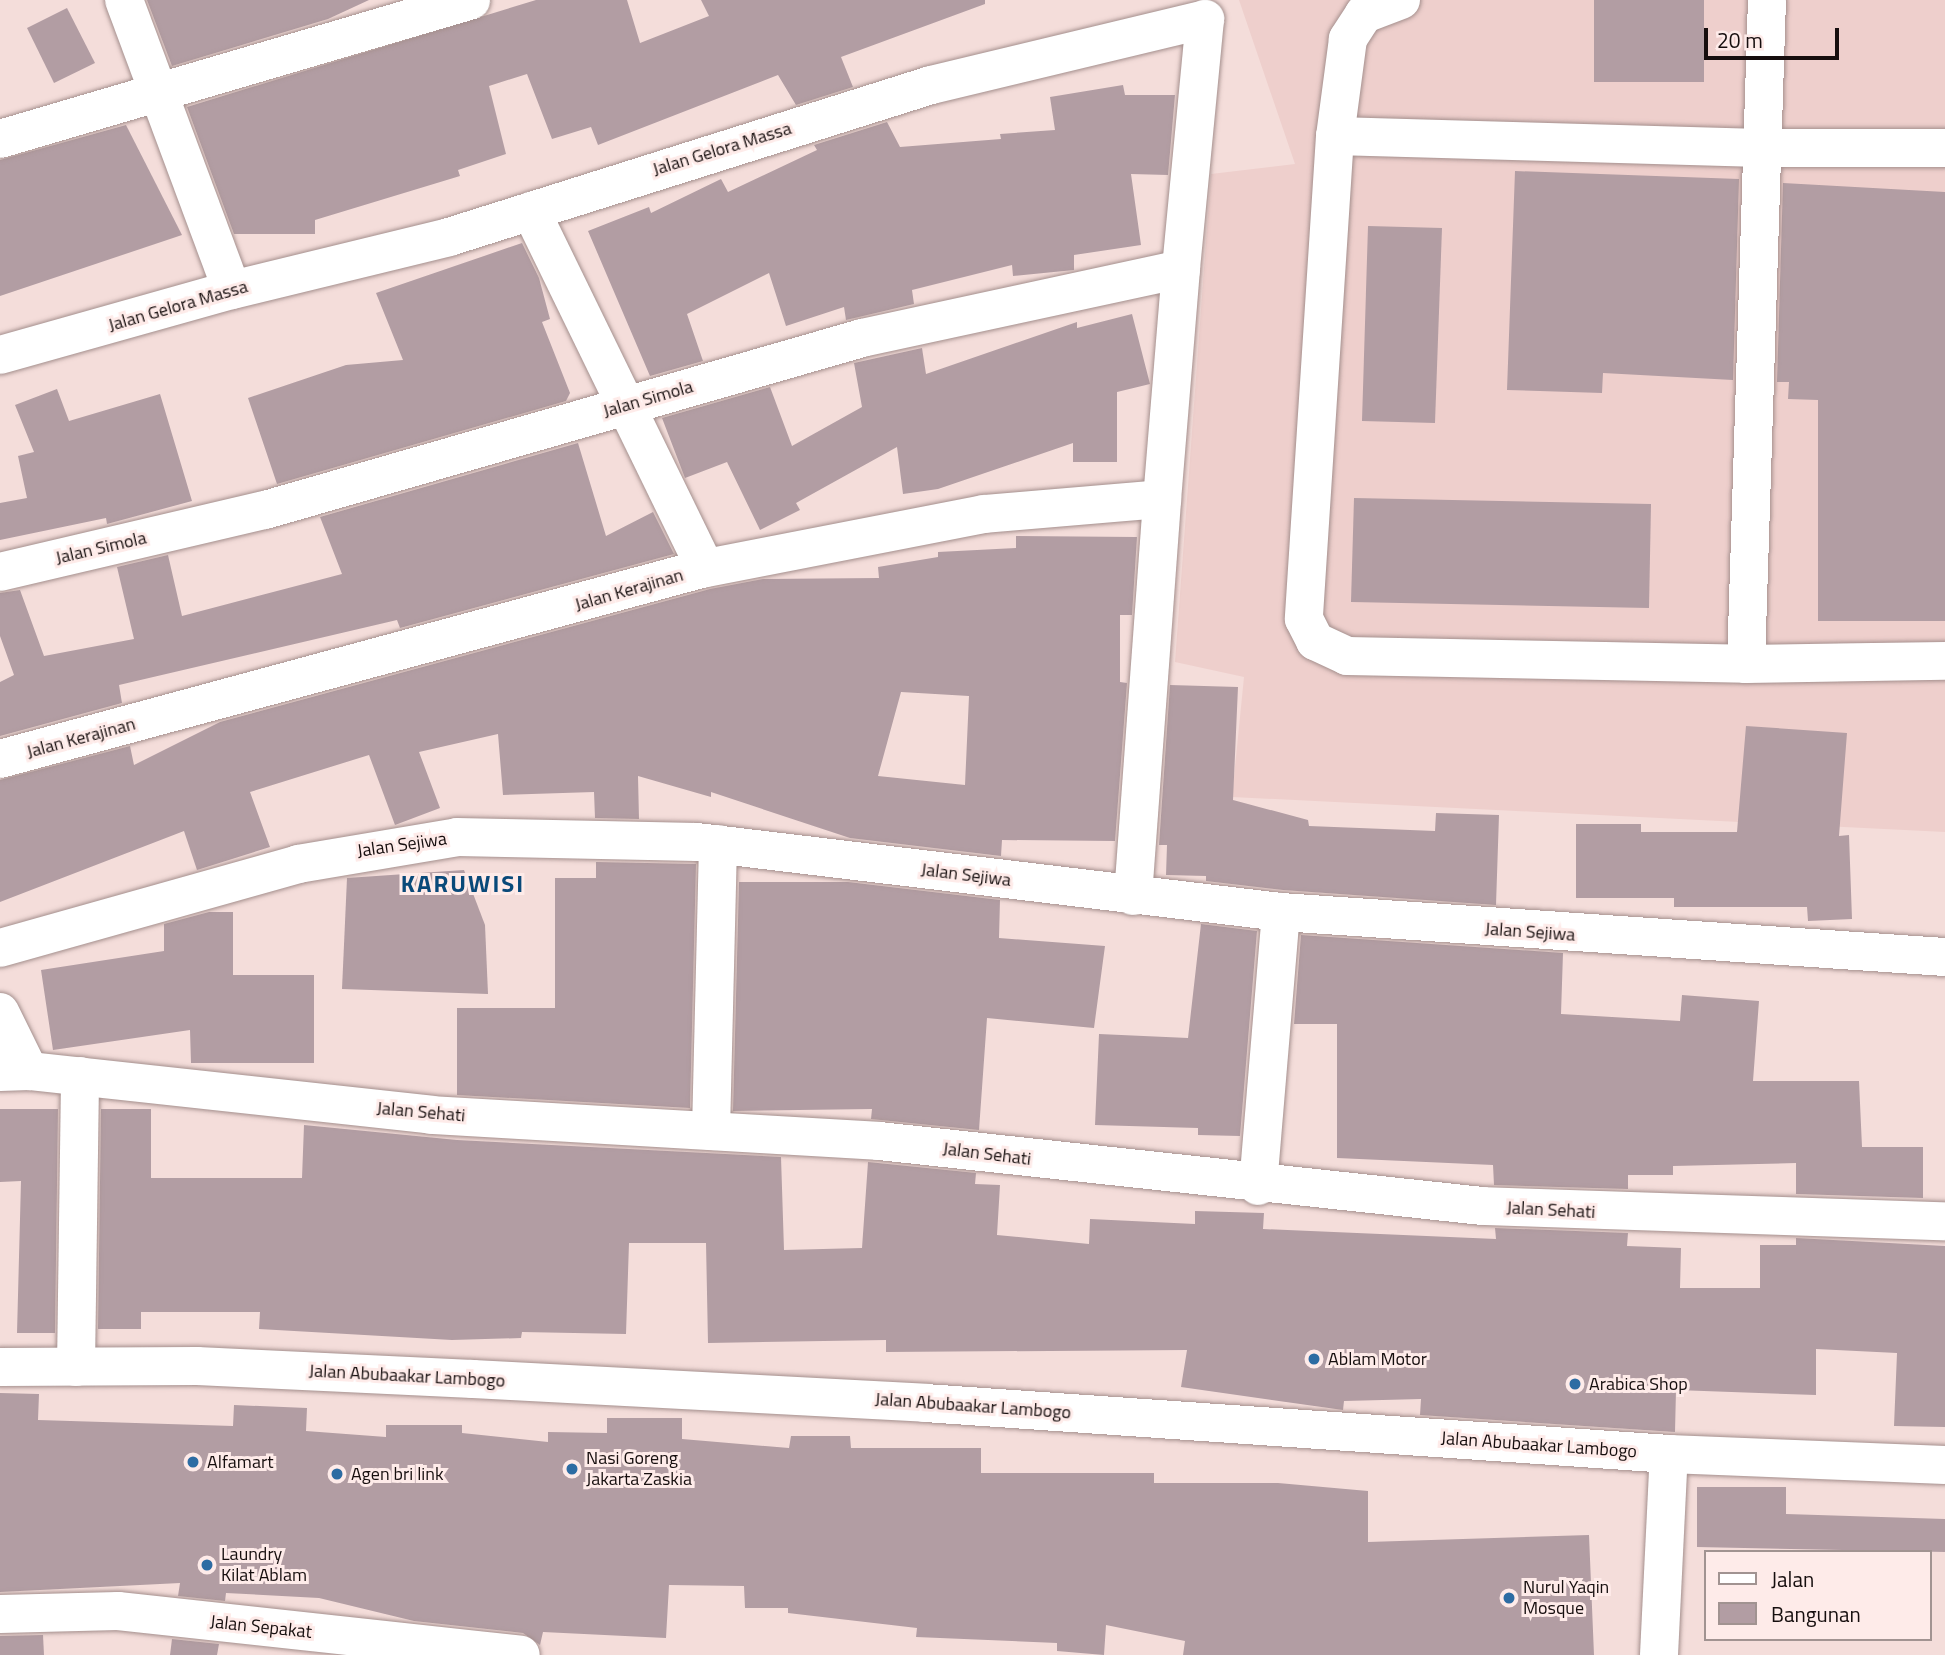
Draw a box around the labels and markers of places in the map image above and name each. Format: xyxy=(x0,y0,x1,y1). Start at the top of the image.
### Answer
place label: Ablam Motor xyxy=(1328,1348,1427,1370)
marker: Ablam Motor xyxy=(1306,1351,1322,1367)
place label: Arabica Shop xyxy=(1589,1373,1688,1395)
marker: Arabica Shop xyxy=(1567,1376,1583,1392)
place label: Nasi Goreng Jakarta Zaskia xyxy=(586,1448,692,1490)
place label: Alfamart xyxy=(207,1451,273,1473)
marker: Alfamart xyxy=(185,1454,201,1470)
marker: Nasi Goreng Jakarta Zaskia xyxy=(564,1461,580,1477)
place label: Agen bri link xyxy=(351,1463,444,1485)
marker: Agen bri link xyxy=(329,1466,345,1482)
place label: Laundry Kilat Ablam xyxy=(221,1544,307,1586)
marker: Laundry Kilat Ablam xyxy=(199,1557,215,1573)
place label: Nurul Yaqin Mosque xyxy=(1523,1577,1609,1620)
marker: Nurul Yaqin Mosque xyxy=(1501,1590,1517,1606)

